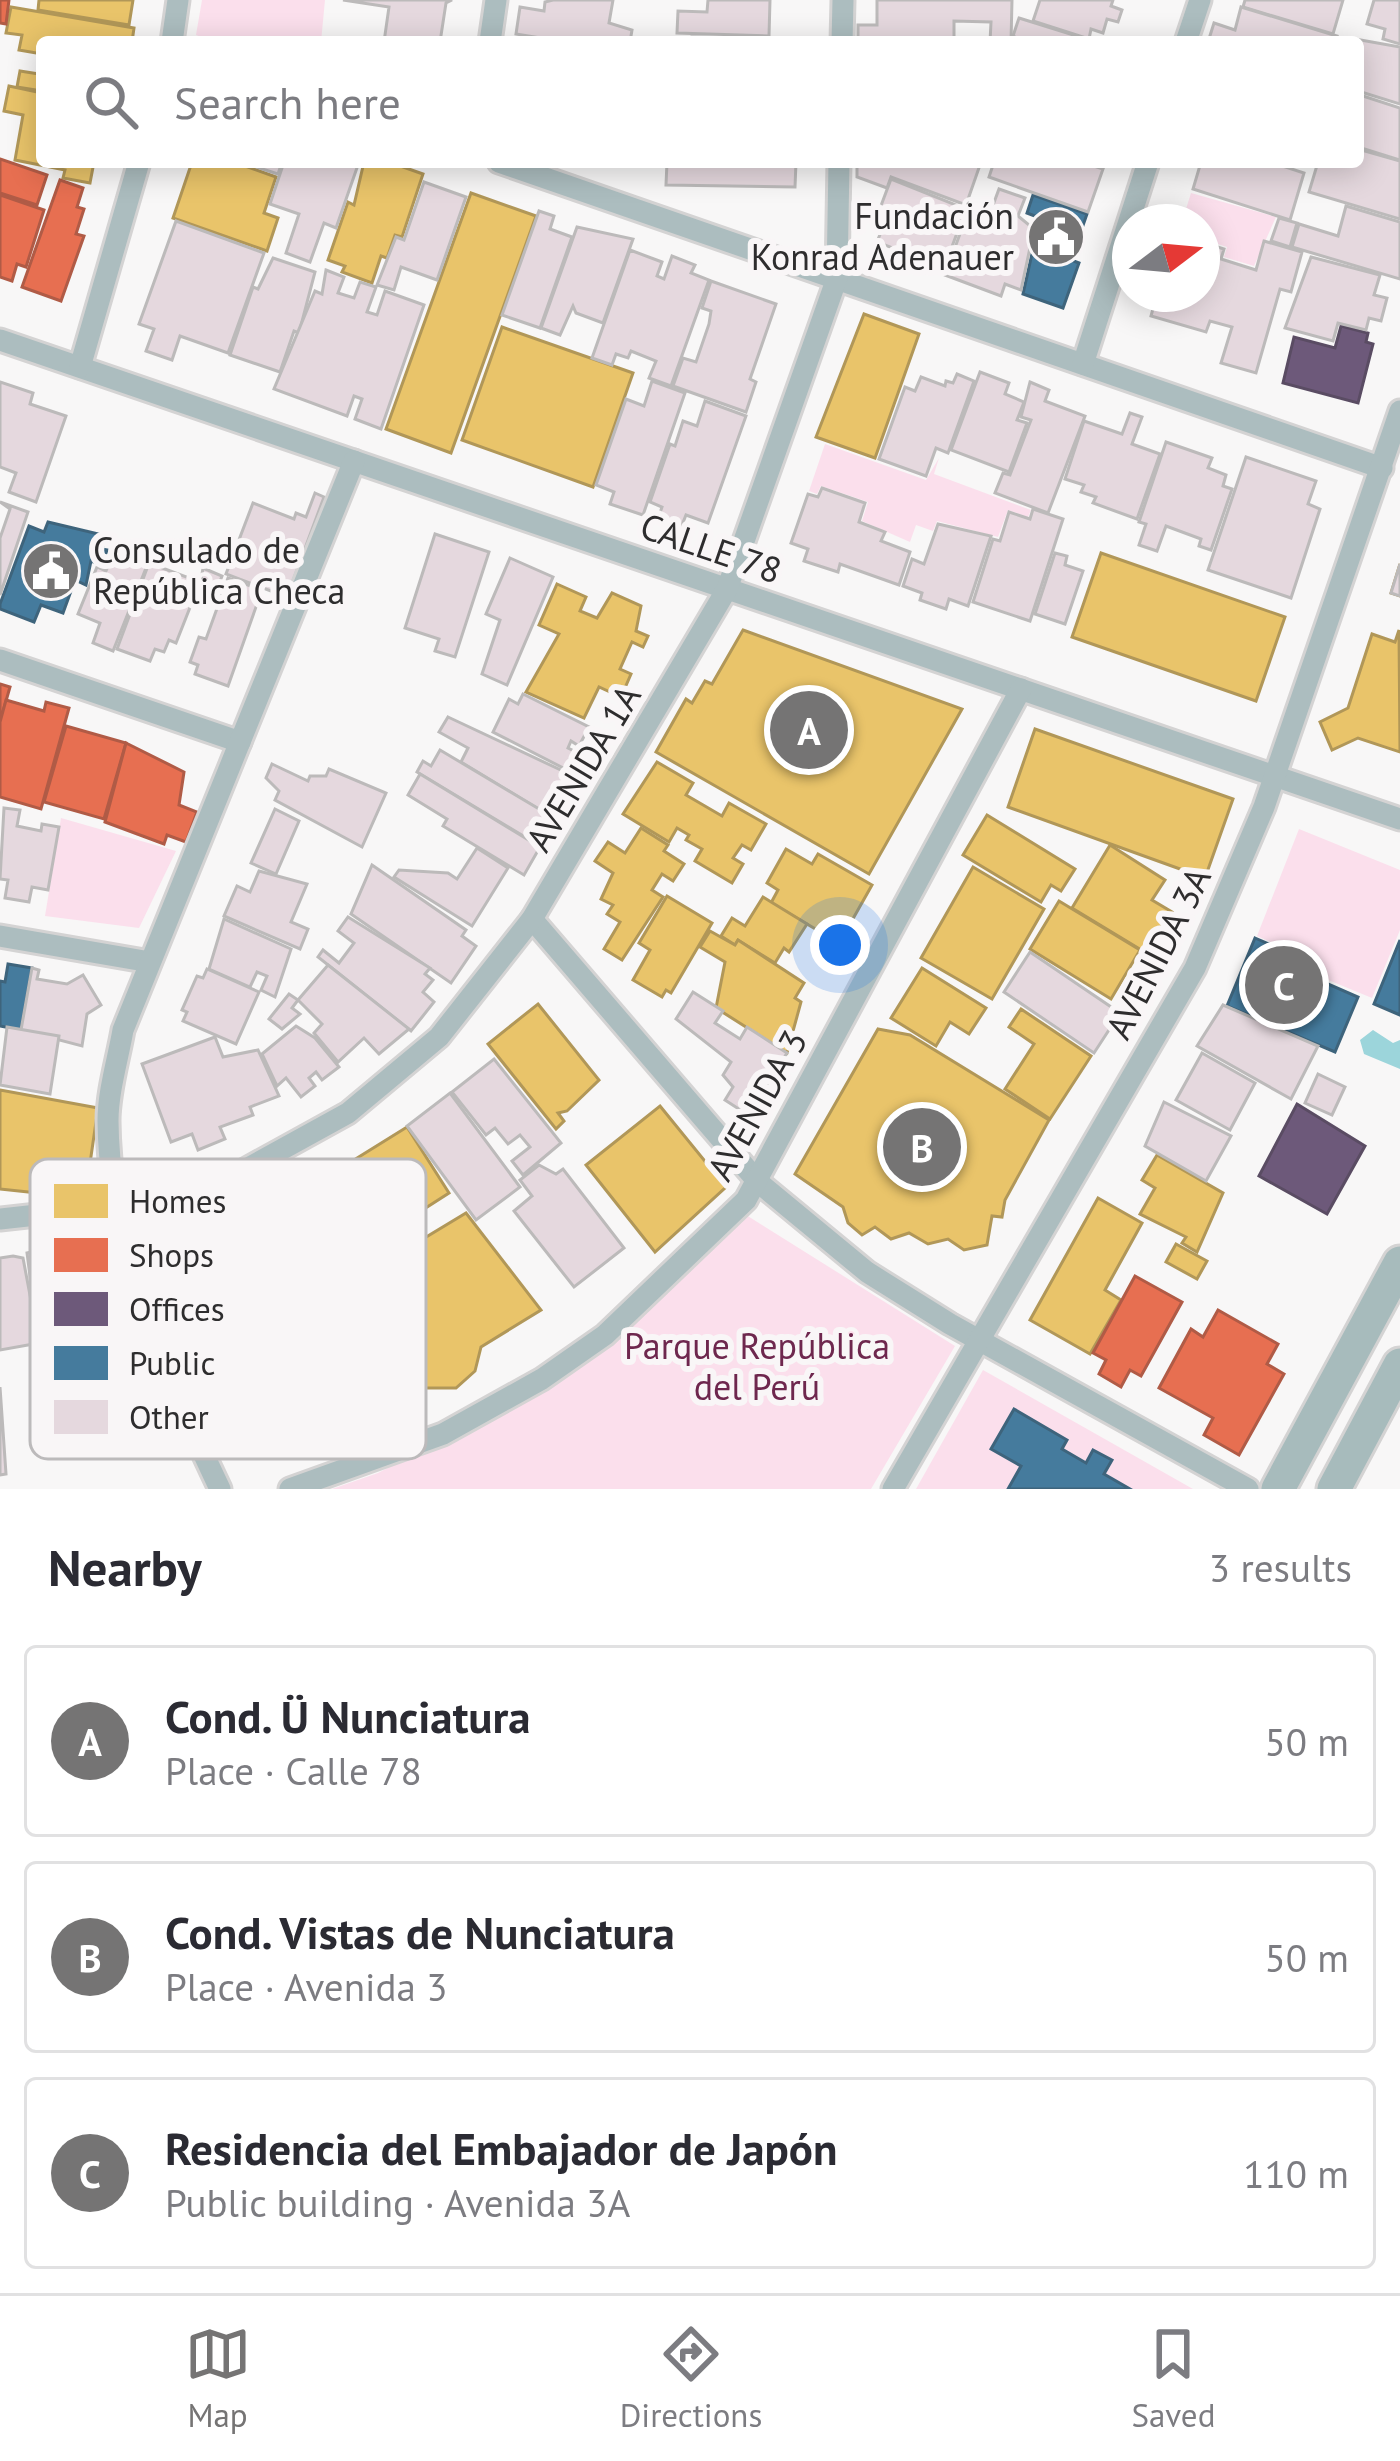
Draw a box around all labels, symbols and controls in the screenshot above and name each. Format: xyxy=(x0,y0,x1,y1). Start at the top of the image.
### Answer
search box xyxy=(36,36,1364,168)
icon: search xyxy=(78,69,144,135)
text: Search here xyxy=(174,73,401,131)
place label: Fundación Konrad Adenauer xyxy=(751,192,1014,280)
north arrow xyxy=(1112,204,1220,312)
public building icon: Fundación Konrad Adenauer xyxy=(1025,206,1087,268)
street label: CALLE 78 xyxy=(634,502,788,594)
place label: Consulado de República Checa xyxy=(93,526,345,614)
public building icon: Consulado de República Checa xyxy=(20,540,82,602)
street label: AVENIDA 1A xyxy=(514,676,651,860)
pin: A xyxy=(770,685,848,775)
street label: AVENIDA 3A xyxy=(1094,859,1221,1046)
your location xyxy=(810,915,870,975)
pin: C xyxy=(1245,940,1323,1030)
street label: AVENIDA 3 xyxy=(696,1021,817,1188)
pin: B xyxy=(883,1102,961,1192)
legend xyxy=(30,1159,426,1459)
text: Homes xyxy=(129,1179,226,1222)
text: Shops xyxy=(129,1233,214,1276)
text: Offices xyxy=(129,1287,225,1330)
park label: Parque República del Perú xyxy=(624,1322,890,1410)
text: Public xyxy=(129,1341,215,1384)
text: Other xyxy=(129,1395,209,1438)
text: Nearby xyxy=(48,1534,202,1600)
text: 3 results xyxy=(1209,1542,1352,1593)
text: Cond. Ü Nunciatura xyxy=(165,1687,531,1745)
text: A xyxy=(78,1716,102,1767)
text: 50 m xyxy=(1264,1716,1349,1767)
text: Place · Calle 78 xyxy=(165,1745,422,1796)
text: Cond. Vistas de Nunciatura xyxy=(165,1903,675,1961)
text: B xyxy=(78,1932,102,1983)
text: 50 m xyxy=(1264,1932,1349,1983)
text: Place · Avenida 3 xyxy=(165,1961,447,2012)
text: Residencia del Embajador de Japón xyxy=(165,2119,838,2177)
text: C xyxy=(79,2148,101,2199)
text: 110 m xyxy=(1243,2148,1349,2199)
text: Public building · Avenida 3A xyxy=(165,2177,630,2228)
tab: Map xyxy=(185,2321,251,2436)
tab: Directions xyxy=(620,2321,762,2436)
tab: Saved xyxy=(1131,2321,1215,2436)

